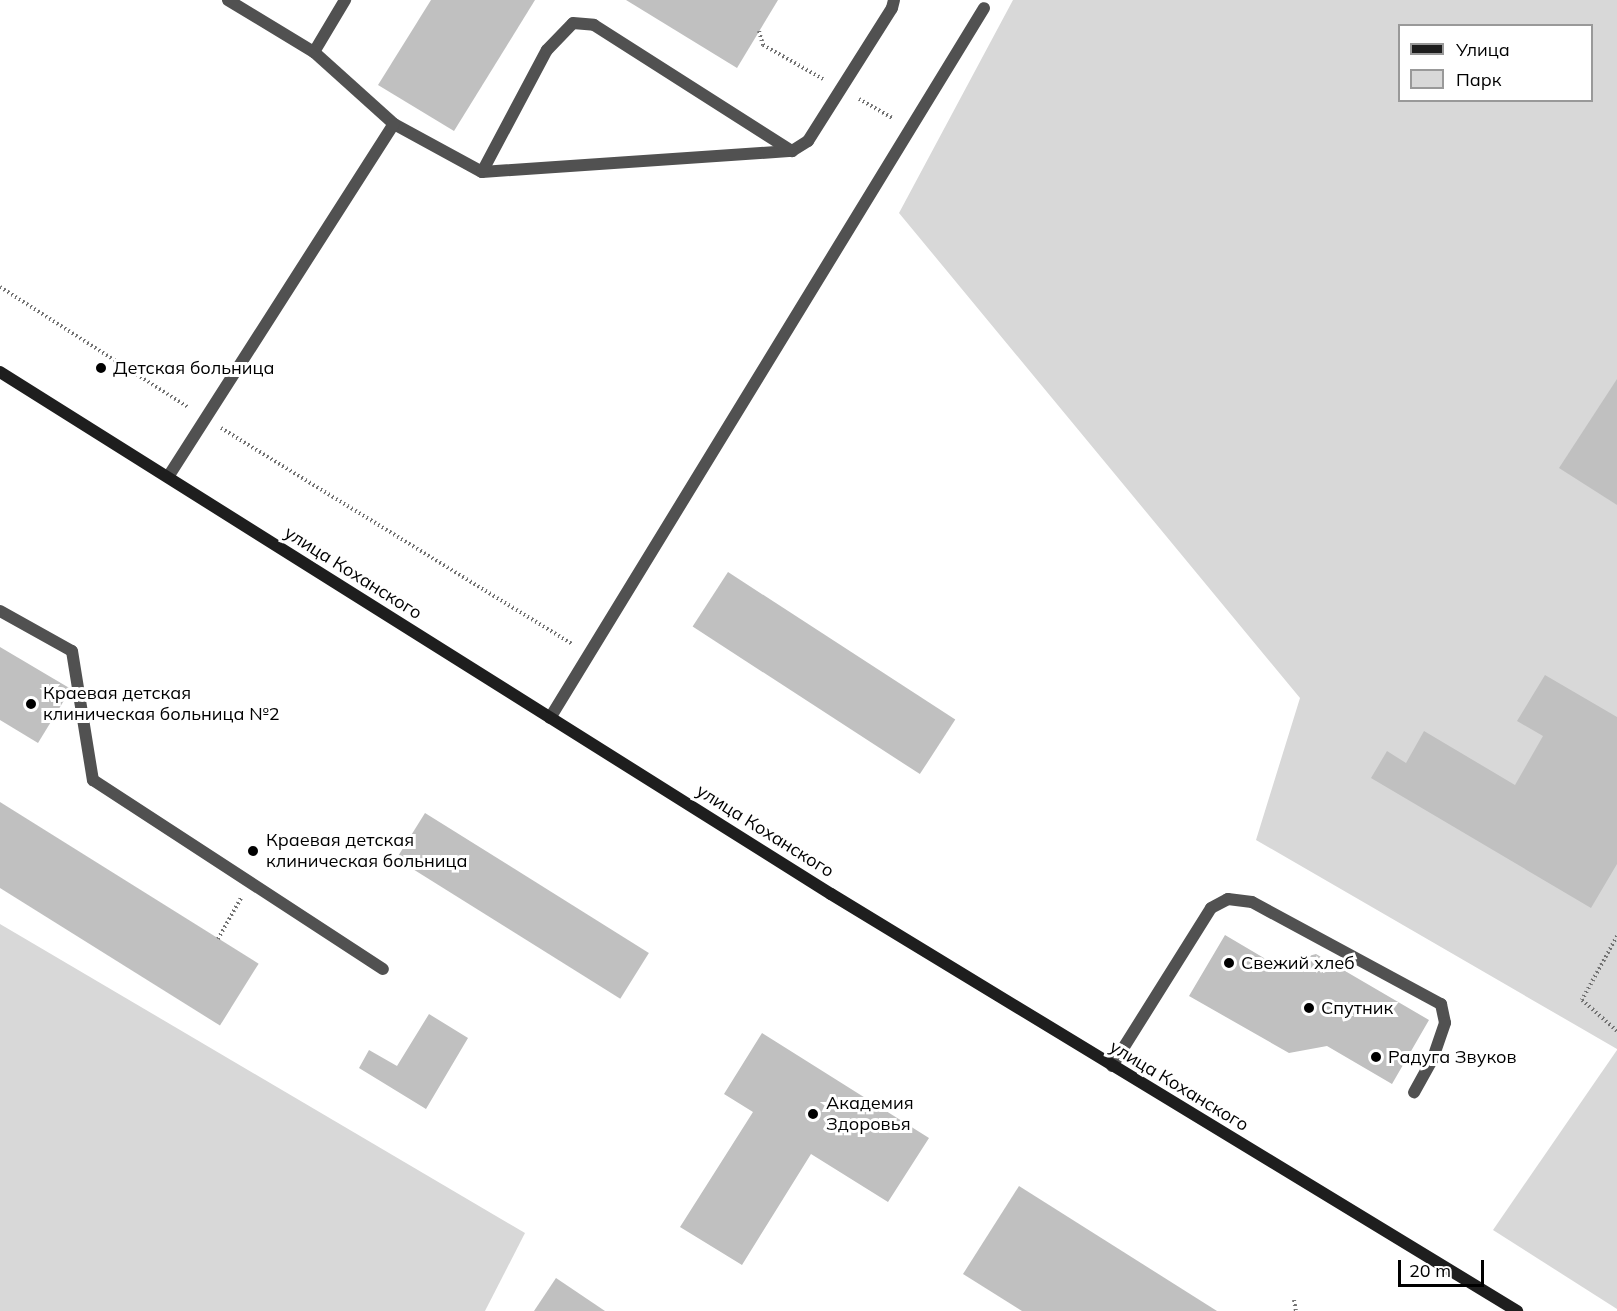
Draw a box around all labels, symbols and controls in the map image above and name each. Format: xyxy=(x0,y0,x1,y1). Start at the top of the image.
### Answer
legend xyxy=(1398,24,1593,102)
text: Улица xyxy=(1456,38,1510,61)
text: Парк xyxy=(1456,68,1501,91)
place label: Детская больница xyxy=(113,357,275,379)
marker: Детская больница xyxy=(94,361,108,375)
street label: улица Коханского xyxy=(280,522,426,624)
place label: Краевая детская клиническая больница №2 xyxy=(43,683,280,726)
marker: Краевая детская клиническая больница №2 xyxy=(24,697,38,711)
street label: улица Коханского xyxy=(692,780,838,882)
place label: Краевая детская клиническая больница xyxy=(266,830,468,872)
marker: Краевая детская клиническая больница xyxy=(244,842,262,860)
place label: Свежий хлеб xyxy=(1241,952,1355,974)
marker: Свежий хлеб xyxy=(1222,956,1236,970)
place label: Спутник xyxy=(1321,997,1393,1019)
marker: Спутник xyxy=(1302,1001,1316,1015)
street label: улица Коханского xyxy=(1106,1036,1252,1136)
place label: Радуга Звуков xyxy=(1388,1046,1517,1068)
marker: Радуга Звуков xyxy=(1369,1050,1383,1064)
place label: Академия Здоровья xyxy=(826,1093,914,1136)
marker: Академия Здоровья xyxy=(804,1105,822,1123)
scale bar xyxy=(1401,1248,1486,1286)
text: 20 m xyxy=(1409,1259,1451,1282)

